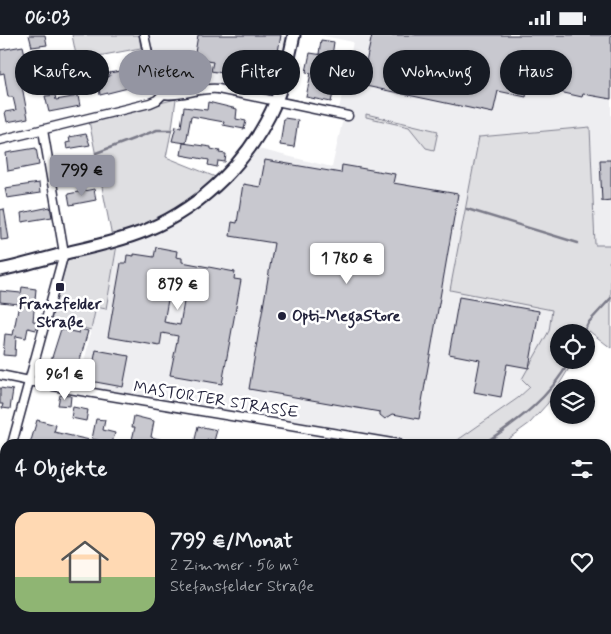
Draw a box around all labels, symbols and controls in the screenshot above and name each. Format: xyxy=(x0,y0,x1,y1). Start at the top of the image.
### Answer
text: 06:03 xyxy=(25,5,70,30)
chip: Kaufen xyxy=(15,50,109,95)
chip: Mieten xyxy=(119,50,212,95)
chip: Filter xyxy=(222,50,300,95)
chip: Neu xyxy=(310,50,373,95)
chip: Wohnung xyxy=(383,50,490,95)
chip: Haus xyxy=(500,50,572,95)
pin: 799 € xyxy=(47,155,117,197)
text: 799 € xyxy=(61,160,103,181)
pin: 1 780 € xyxy=(301,243,393,285)
text: 1 780 € xyxy=(321,248,373,269)
pin: 879 € xyxy=(143,269,213,311)
text: 879 € xyxy=(158,274,198,295)
marker: Franzfelder Straße xyxy=(54,281,66,293)
place label: Franzfelder Straße xyxy=(19,294,102,333)
place label: Opti-MegaStore xyxy=(292,306,401,329)
marker: Opti-MegaStore xyxy=(276,310,288,322)
map controls xyxy=(550,324,595,424)
button: locate xyxy=(550,324,595,369)
pin: 961 € xyxy=(30,359,100,401)
text: 961 € xyxy=(46,364,84,385)
street label: MASTORTER STRASSE xyxy=(132,377,300,423)
button: layers xyxy=(550,379,595,424)
text: 4 Objekte xyxy=(15,455,107,483)
icon: filters xyxy=(568,455,596,483)
text: 799 €/Monat xyxy=(170,527,293,555)
icon: home xyxy=(55,532,115,592)
icon: heart xyxy=(568,548,596,576)
text: 2 Zimmer · 56 m² xyxy=(170,555,299,576)
text: Stefansfelder Straße xyxy=(170,576,314,597)

